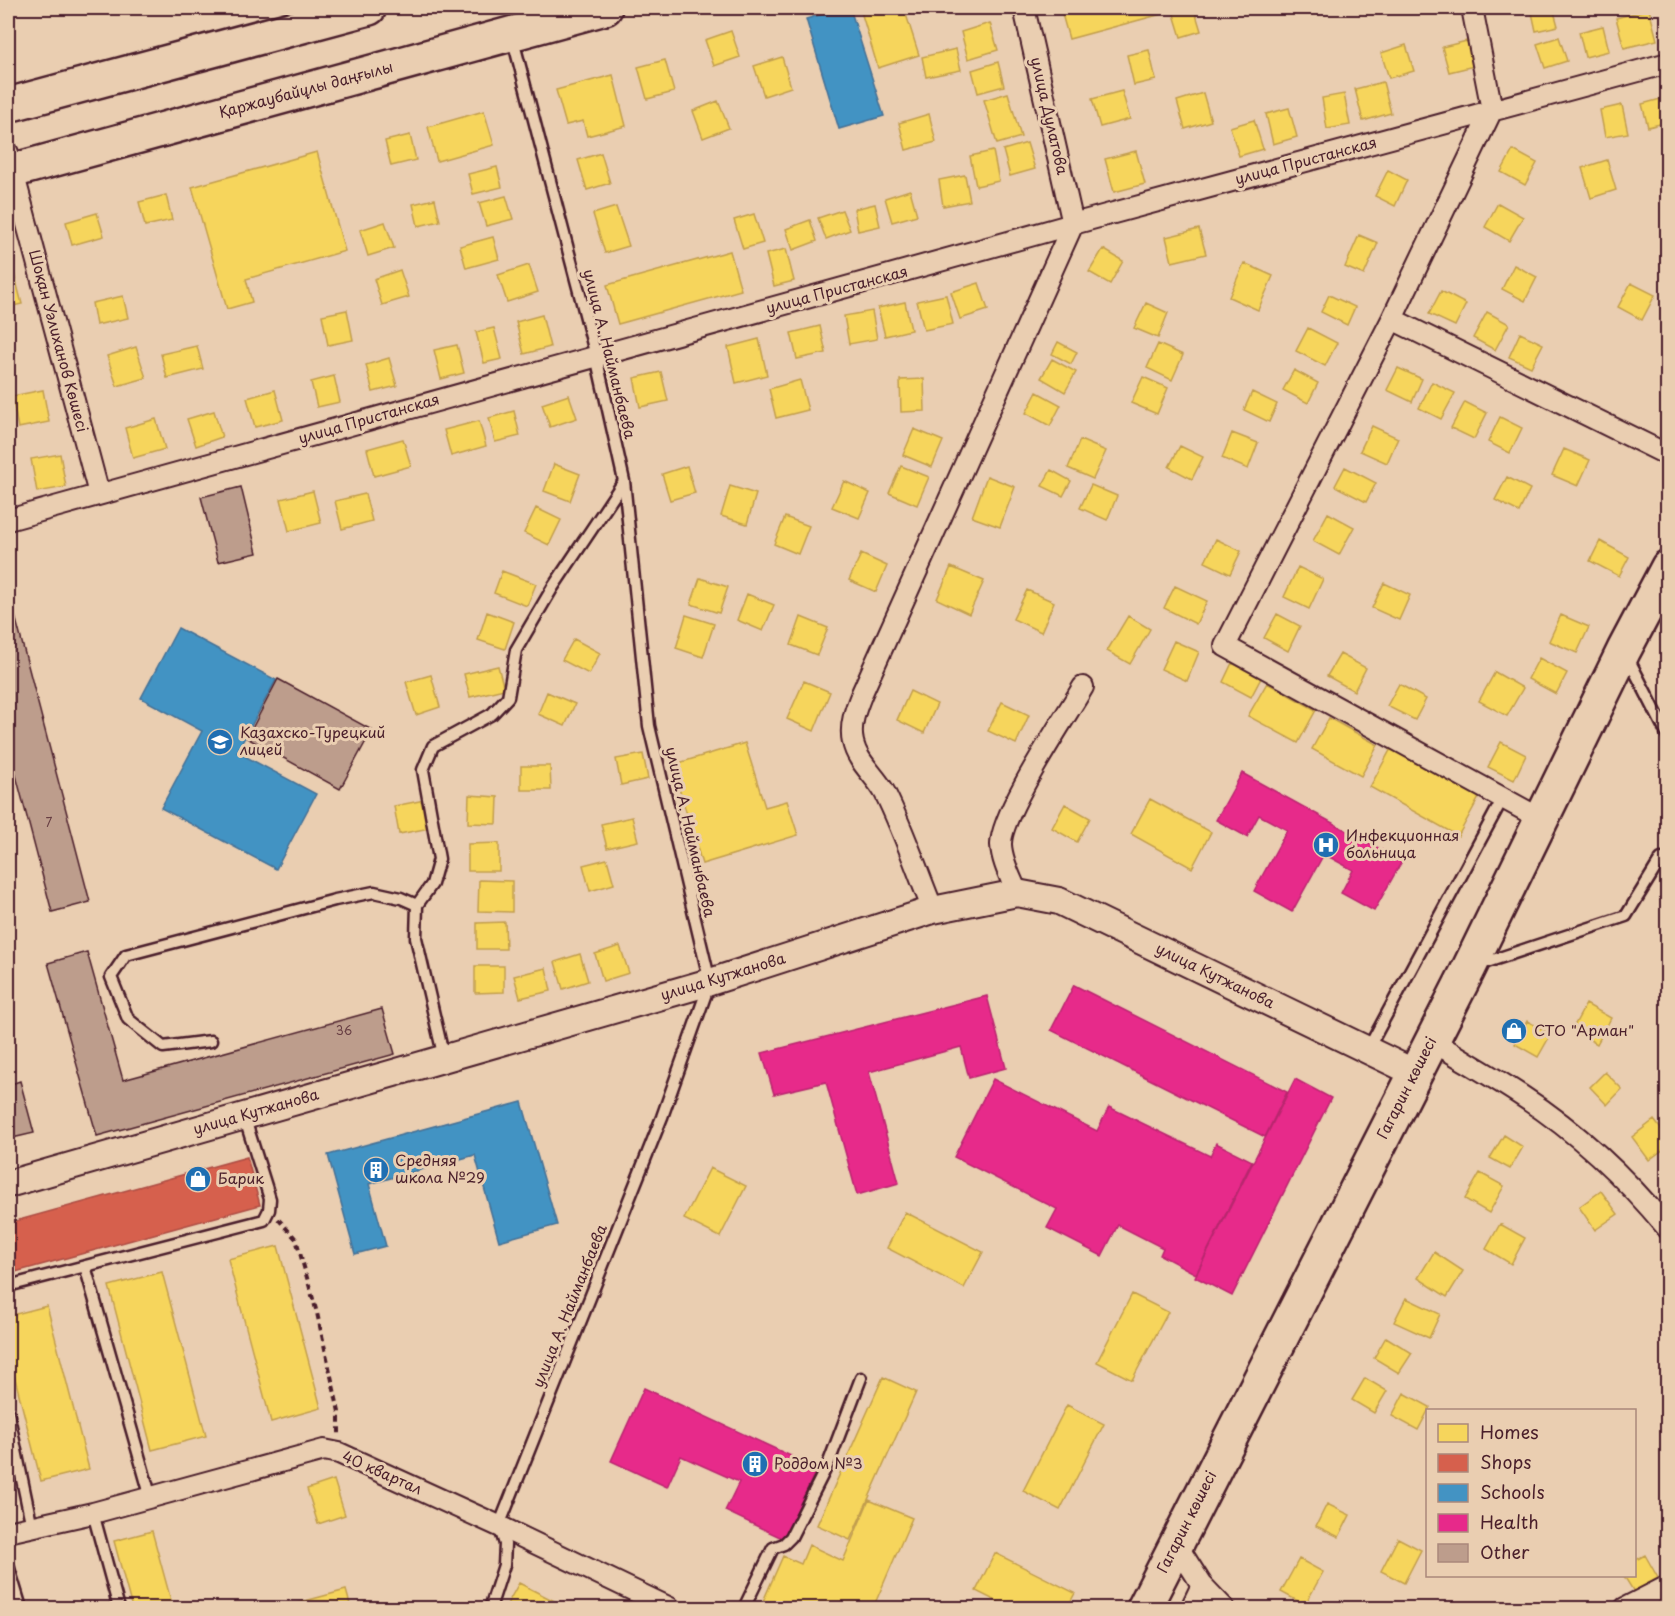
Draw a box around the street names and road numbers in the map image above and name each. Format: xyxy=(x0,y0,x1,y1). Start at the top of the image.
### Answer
street label: Қаржаубайұлы даңғылы xyxy=(216,54,395,123)
street label: улица Дулатова xyxy=(1026,55,1075,177)
street label: улица Пристанская xyxy=(1232,130,1379,190)
street label: Шоқан Уәлиханов Көшесі xyxy=(24,247,95,434)
street label: улица Пристанская xyxy=(763,259,910,319)
street label: улица А. Найманбаева xyxy=(578,266,643,442)
street label: улица Пристанская xyxy=(295,386,442,449)
street label: улица А. Найманбаева xyxy=(661,744,722,920)
street label: улица Кутжанова xyxy=(1152,936,1280,1014)
street label: улица Кутжанова xyxy=(657,945,789,1006)
street label: Гагарин көшесі xyxy=(1370,1032,1441,1142)
street label: улица Кутжанова xyxy=(190,1081,322,1139)
street label: улица А. Найманбаева xyxy=(525,1220,612,1391)
street label: 40 квартал xyxy=(339,1444,427,1500)
street label: Гагарин көшесі xyxy=(1150,1466,1221,1576)

